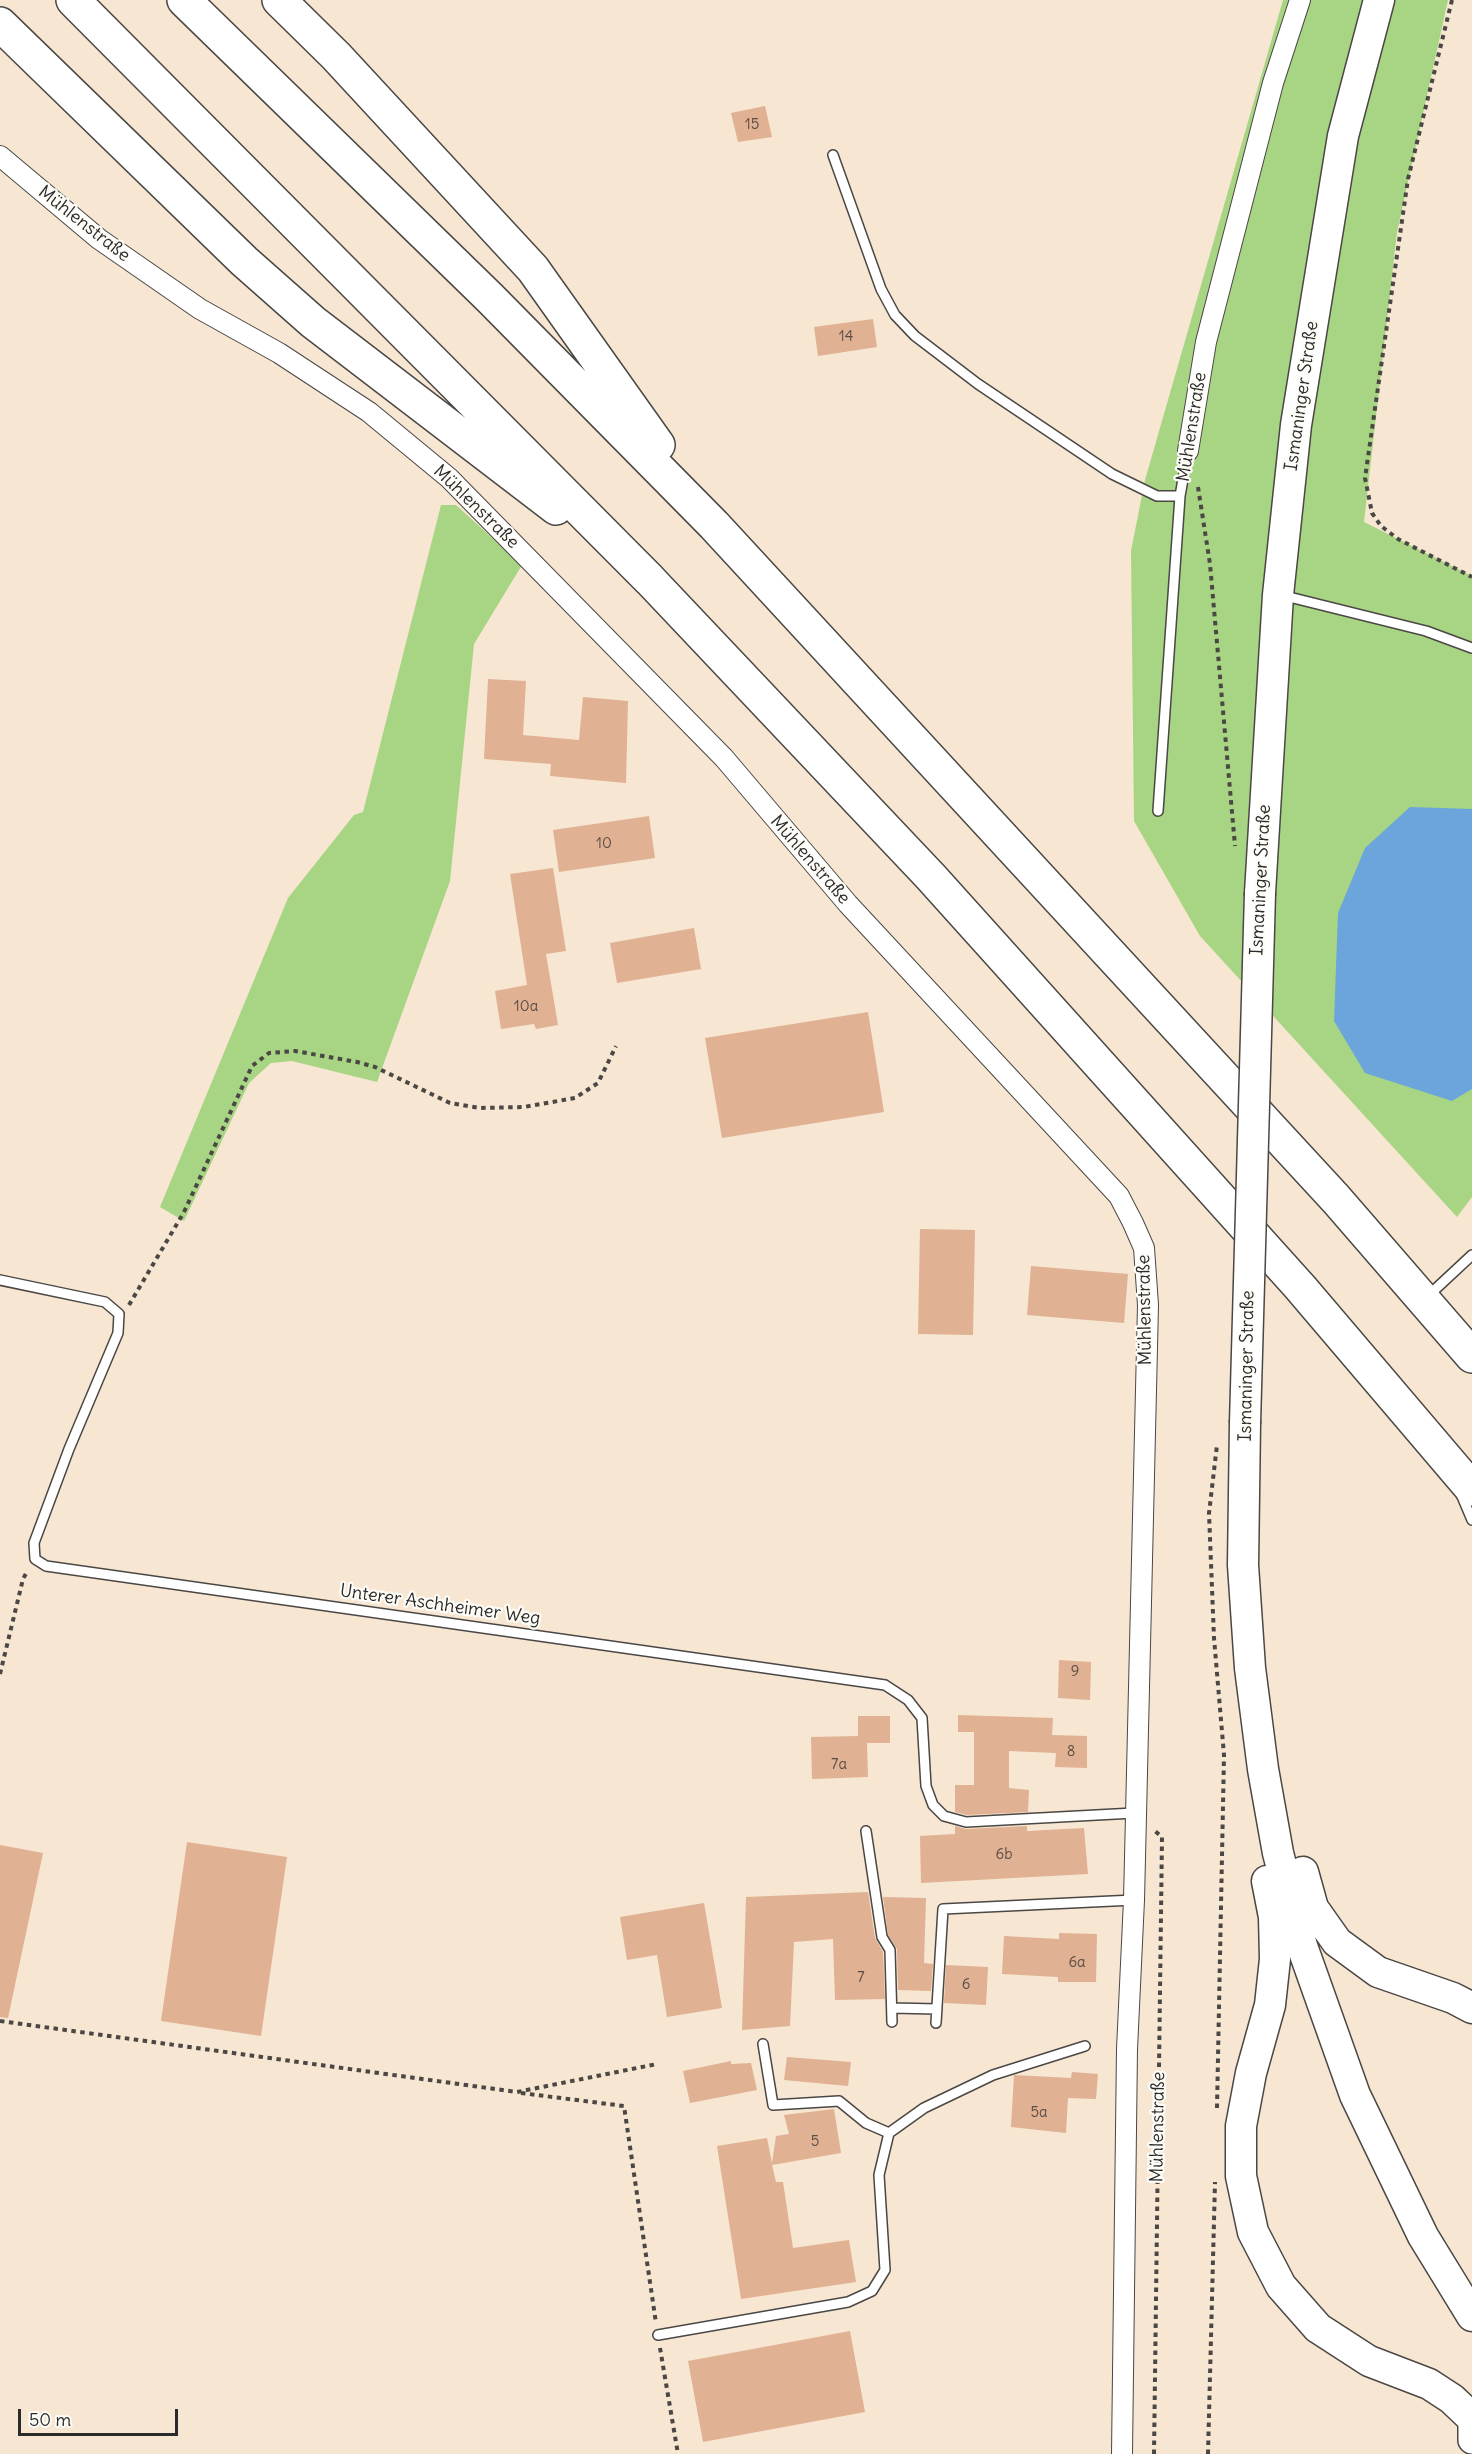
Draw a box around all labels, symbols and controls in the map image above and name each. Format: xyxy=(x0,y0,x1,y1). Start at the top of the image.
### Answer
house number: 15 xyxy=(745,116,759,134)
street label: Mühlenstraße xyxy=(34,181,134,267)
street label: Ismaninger Straße xyxy=(1281,320,1323,472)
house number: 14 xyxy=(839,328,853,346)
street label: Mühlenstraße xyxy=(1173,371,1211,483)
street label: Mühlenstraße xyxy=(429,461,523,553)
street label: Ismaninger Straße xyxy=(1246,804,1276,956)
street label: Mühlenstraße xyxy=(766,811,854,909)
house number: 10 xyxy=(596,835,612,853)
house number: 10a xyxy=(514,998,538,1016)
street label: Mühlenstraße xyxy=(1133,1254,1157,1366)
street label: Ismaninger Straße xyxy=(1235,1290,1259,1442)
street label: Unterer Aschheimer Weg xyxy=(338,1580,542,1630)
house number: 9 xyxy=(1071,1663,1079,1681)
house number: 8 xyxy=(1067,1743,1075,1761)
house number: 7a xyxy=(831,1756,847,1774)
house number: 6b xyxy=(996,1846,1012,1864)
house number: 6a xyxy=(1068,1954,1086,1972)
house number: 7 xyxy=(857,1969,865,1987)
house number: 6 xyxy=(962,1976,970,1994)
street label: Mühlenstraße xyxy=(1146,2071,1170,2183)
house number: 5a xyxy=(1030,2104,1048,2122)
house number: 5 xyxy=(811,2133,819,2151)
scale bar xyxy=(21,2397,182,2435)
text: 50 m xyxy=(29,2408,71,2431)

